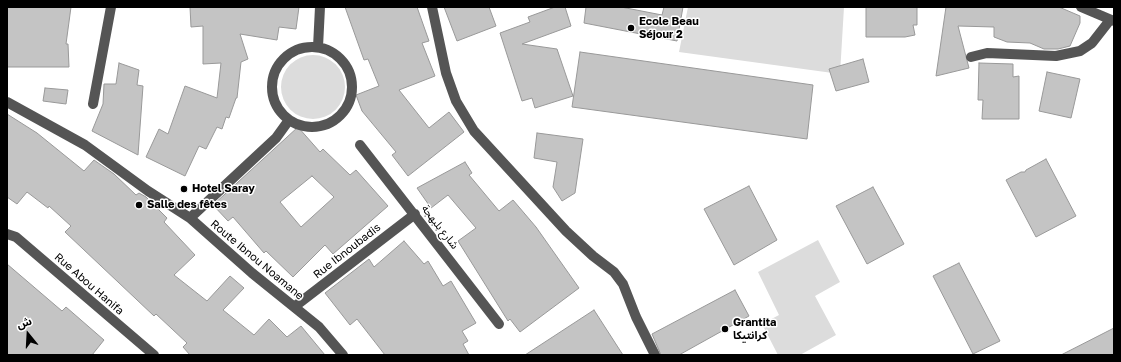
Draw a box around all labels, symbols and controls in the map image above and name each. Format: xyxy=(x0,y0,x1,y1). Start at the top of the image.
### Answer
place label: Ecole Beau Séjour 2 xyxy=(639,15,699,41)
marker: Ecole Beau Séjour 2 xyxy=(626,23,636,33)
place label: Hotel Saray xyxy=(192,182,255,196)
marker: Hotel Saray xyxy=(179,184,189,194)
place label: Salle des fêtes xyxy=(147,198,227,212)
marker: Salle des fêtes xyxy=(134,200,144,210)
street label: شارع بلبهجة xyxy=(419,202,461,252)
street label: Route Ibnou Noamane xyxy=(208,217,306,303)
street label: Rue Ibnoubadis xyxy=(311,221,383,281)
street label: Rue Abou Hanifa xyxy=(52,250,126,318)
north arrow xyxy=(8,314,48,354)
text: ش xyxy=(15,314,33,331)
place label: Grantita كرانتيكا xyxy=(733,316,776,342)
marker: Grantita كرانتيكا xyxy=(720,324,730,334)

